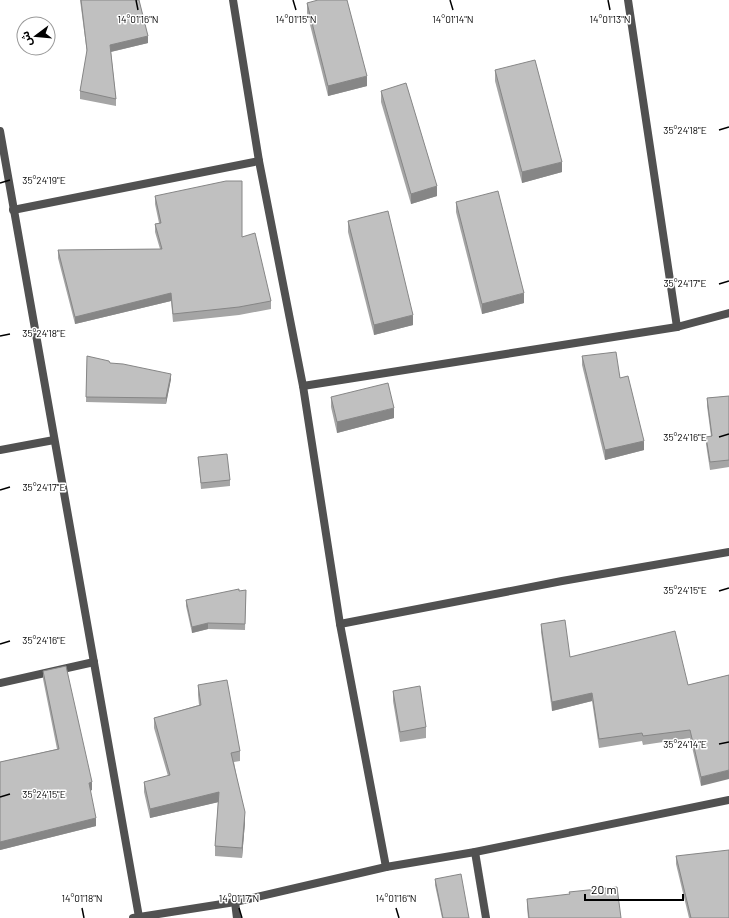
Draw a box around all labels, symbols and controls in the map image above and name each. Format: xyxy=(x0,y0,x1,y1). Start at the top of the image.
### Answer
text: 14°01'16"N xyxy=(117,13,159,25)
text: 14°01'15"N xyxy=(275,13,317,25)
text: 14°01'14"N xyxy=(432,13,474,25)
text: 14°01'13"N xyxy=(589,13,631,25)
north arrow xyxy=(16,16,56,56)
text: ش xyxy=(18,30,35,48)
text: 35°24'18"E xyxy=(663,124,707,136)
text: 35°24'19"E xyxy=(22,174,66,186)
text: 35°24'17"E xyxy=(663,277,707,289)
text: 35°24'18"E xyxy=(22,327,66,339)
text: 35°24'16"E xyxy=(663,431,707,443)
text: 35°24'17"E xyxy=(22,481,66,493)
text: 35°24'15"E xyxy=(663,584,707,596)
text: 35°24'16"E xyxy=(22,634,66,646)
text: 35°24'14"E xyxy=(663,738,707,750)
text: 35°24'15"E xyxy=(22,788,66,800)
scale bar xyxy=(585,876,683,902)
text: 20 m xyxy=(591,882,617,896)
text: 14°01'18"N xyxy=(61,892,103,904)
text: 14°01'17"N xyxy=(219,892,259,904)
text: 14°01'16"N xyxy=(375,892,417,904)

